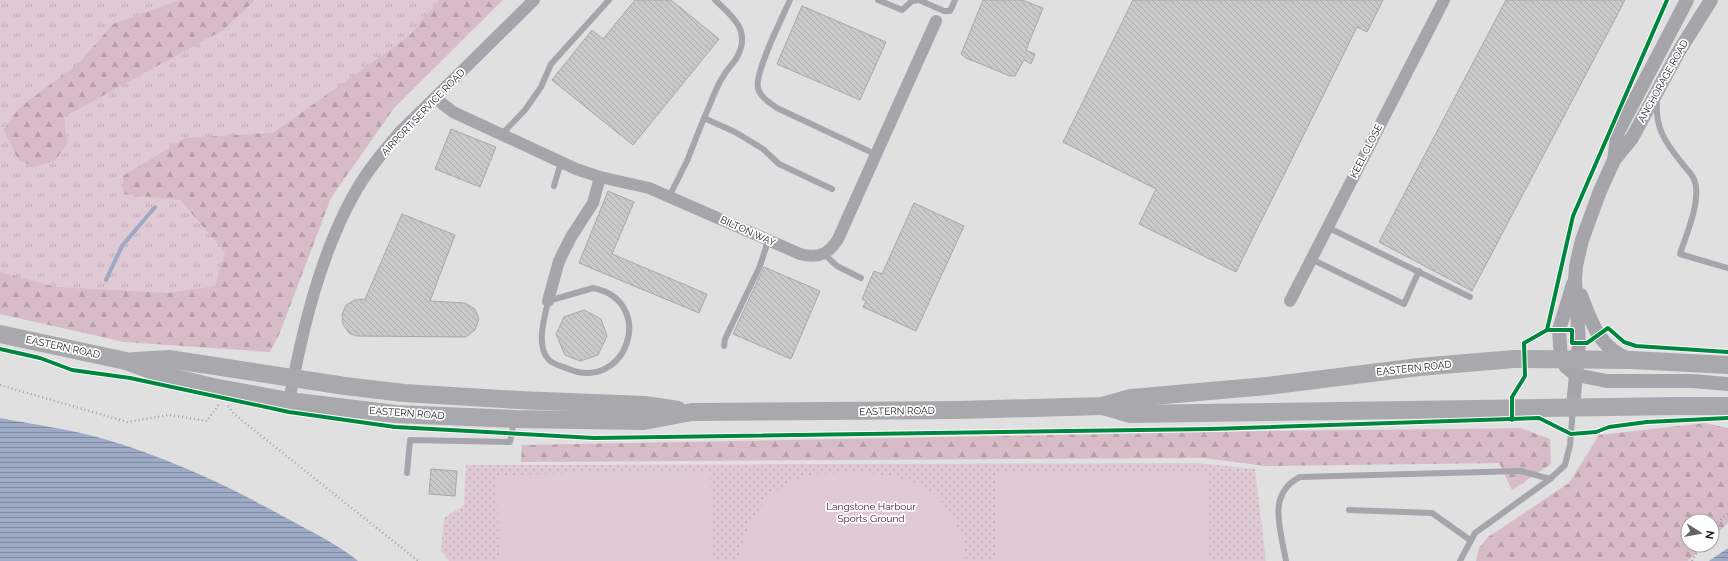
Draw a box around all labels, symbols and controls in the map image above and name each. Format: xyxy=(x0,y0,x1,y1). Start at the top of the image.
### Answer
street label: ANCHORAGE ROAD xyxy=(1636,38,1690,124)
street label: AIRPORT SERVICE ROAD xyxy=(379,67,467,157)
street label: KEEL CLOSE xyxy=(1348,122,1384,180)
street label: BILTON WAY xyxy=(719,214,778,248)
street label: EASTERN ROAD xyxy=(25,334,101,360)
street label: EASTERN ROAD xyxy=(1376,359,1452,377)
street label: EASTERN ROAD xyxy=(369,405,445,421)
street label: EASTERN ROAD xyxy=(859,405,935,417)
park label: Langstone Harbour Sports Ground xyxy=(826,501,916,524)
north arrow xyxy=(1680,513,1720,553)
text: N xyxy=(1702,529,1717,540)

